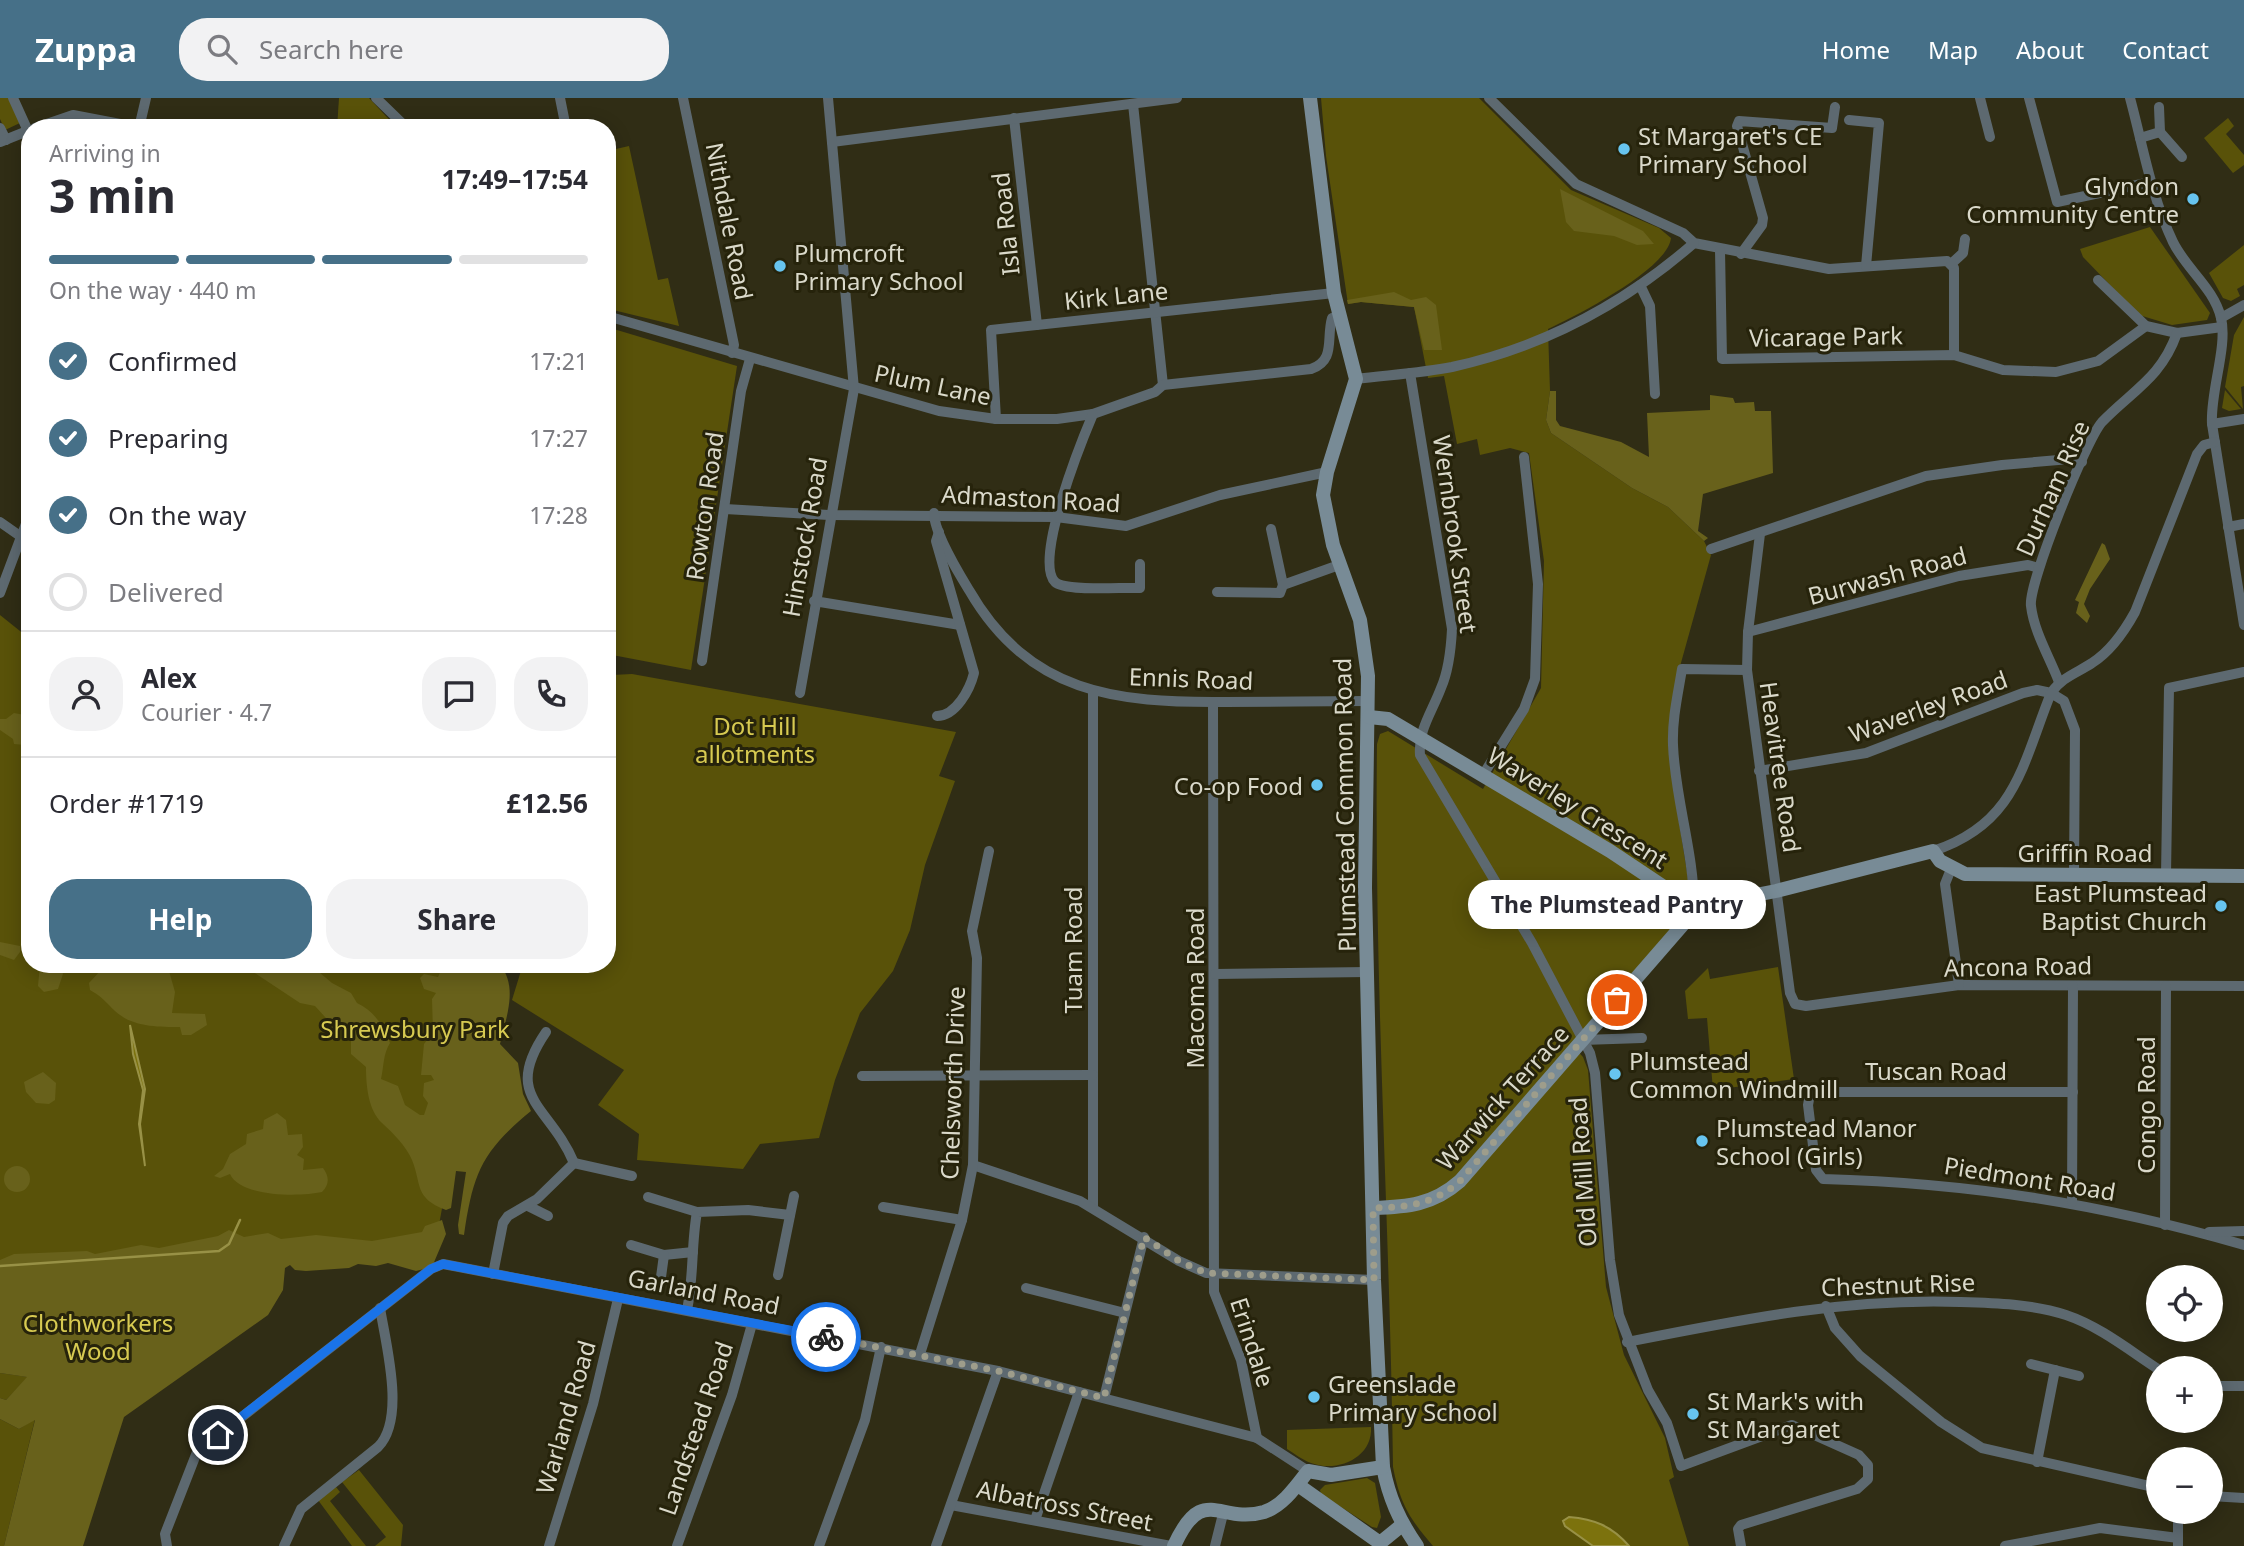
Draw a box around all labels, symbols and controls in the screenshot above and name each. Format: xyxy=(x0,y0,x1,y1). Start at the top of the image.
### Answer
search box xyxy=(179,18,669,81)
text: Zuppa xyxy=(35,27,137,72)
icon: search xyxy=(203,30,241,68)
text: Search here xyxy=(259,31,404,67)
text: Home xyxy=(1822,33,1890,66)
text: Map xyxy=(1928,33,1978,66)
text: About xyxy=(2016,33,2084,66)
text: Contact xyxy=(2122,33,2209,66)
place label: St Margaret's CE Primary School xyxy=(1638,119,1822,180)
text: Arriving in xyxy=(49,137,161,169)
street label: Nithdale Road xyxy=(699,139,761,303)
marker: St Margaret's CE Primary School xyxy=(1616,141,1632,157)
text: 17:49–17:54 xyxy=(441,161,588,197)
text: 3 min xyxy=(49,164,176,226)
place label: Glyndon Community Centre xyxy=(1966,169,2179,230)
street label: Isla Road xyxy=(983,171,1027,277)
marker: Glyndon Community Centre xyxy=(2185,191,2201,207)
place label: Plumcroft Primary School xyxy=(794,236,964,297)
marker: Plumcroft Primary School xyxy=(772,258,788,274)
street label: Kirk Lane xyxy=(1062,273,1170,317)
text: On the way · 440 m xyxy=(49,274,256,306)
street label: Vicarage Park xyxy=(1749,318,1903,354)
icon: check xyxy=(49,342,87,380)
text: Confirmed xyxy=(108,343,238,379)
text: 17:21 xyxy=(529,345,588,377)
street label: Plum Lane xyxy=(872,356,994,412)
street label: Durham Rise xyxy=(2007,415,2097,561)
icon: check xyxy=(49,419,87,457)
text: Preparing xyxy=(108,420,229,456)
text: 17:27 xyxy=(529,422,588,454)
street label: Rowton Road xyxy=(677,430,731,582)
street label: Wernbrook Street xyxy=(1426,433,1486,635)
street label: Hinstock Road xyxy=(774,454,834,620)
street label: Admaston Road xyxy=(941,477,1121,519)
icon: check xyxy=(49,496,87,534)
text: On the way xyxy=(108,497,246,533)
text: 17:28 xyxy=(529,499,588,531)
street label: Burwash Road xyxy=(1804,538,1970,612)
text: Delivered xyxy=(108,574,224,610)
button: person xyxy=(49,657,123,731)
button: chat xyxy=(422,657,496,731)
button: phone xyxy=(514,657,588,731)
street label: Plumstead Common Road xyxy=(1325,658,1363,952)
street label: Ennis Road xyxy=(1128,659,1254,697)
text: Alex xyxy=(141,660,197,696)
street label: Waverley Road xyxy=(1844,662,2012,750)
street label: Heavitree Road xyxy=(1753,679,1809,855)
text: Courier · 4.7 xyxy=(141,696,272,728)
park label: Dot Hill allotments xyxy=(695,709,815,770)
street label: Waverley Crescent xyxy=(1482,738,1675,876)
place label: Co-op Food xyxy=(1174,769,1303,802)
marker: Co-op Food xyxy=(1309,777,1325,793)
text: Order #1719 xyxy=(49,785,204,821)
text: £12.56 xyxy=(506,785,588,821)
street label: Griffin Road xyxy=(2017,836,2153,869)
place label: East Plumstead Baptist Church xyxy=(2034,876,2207,937)
button: Help xyxy=(49,879,312,959)
button: Share xyxy=(326,879,588,959)
callout: The Plumstead Pantry xyxy=(1468,881,1766,930)
street label: Tuam Road xyxy=(1056,887,1089,1013)
text: The Plumstead Pantry xyxy=(1491,888,1743,920)
marker: East Plumstead Baptist Church xyxy=(2213,898,2229,914)
street label: Macoma Road xyxy=(1178,907,1211,1069)
street label: Ancona Road xyxy=(1944,948,2092,984)
pin xyxy=(1587,970,1647,1030)
icon: bag xyxy=(1598,981,1636,1019)
street label: Chelsworth Drive xyxy=(932,986,972,1180)
park label: Shrewsbury Park xyxy=(320,1012,510,1045)
street label: Warwick Terrace xyxy=(1428,1018,1576,1176)
street label: Congo Road xyxy=(2129,1036,2162,1174)
place label: Plumstead Common Windmill xyxy=(1629,1044,1838,1105)
street label: Tuscan Road xyxy=(1865,1054,2007,1087)
marker: Plumstead Common Windmill xyxy=(1607,1066,1623,1082)
street label: Old Mill Road xyxy=(1560,1096,1604,1248)
place label: Plumstead Manor School (Girls) xyxy=(1716,1111,1917,1172)
marker: Plumstead Manor School (Girls) xyxy=(1694,1133,1710,1149)
street label: Piedmont Road xyxy=(1942,1148,2118,1208)
street label: Garland Road xyxy=(625,1260,783,1322)
street label: Chestnut Rise xyxy=(1820,1265,1976,1303)
map controls xyxy=(2146,1265,2223,1524)
button: locate xyxy=(2146,1265,2223,1342)
street label: Erindale xyxy=(1223,1293,1283,1391)
courier xyxy=(791,1302,861,1372)
park label: Clothworkers Wood xyxy=(23,1306,173,1367)
icon: bike xyxy=(807,1318,845,1356)
street label: Warland Road xyxy=(527,1336,603,1498)
street label: Landstead Road xyxy=(650,1337,740,1519)
button: + xyxy=(2146,1356,2223,1433)
place label: Greenslade Primary School xyxy=(1328,1367,1498,1428)
place label: St Mark's with St Margaret xyxy=(1707,1384,1864,1445)
marker: Greenslade Primary School xyxy=(1306,1389,1322,1405)
pin xyxy=(188,1405,248,1465)
marker: St Mark's with St Margaret xyxy=(1685,1406,1701,1422)
icon: home xyxy=(199,1416,237,1454)
button: − xyxy=(2146,1447,2223,1524)
street label: Albatross Street xyxy=(974,1472,1156,1538)

